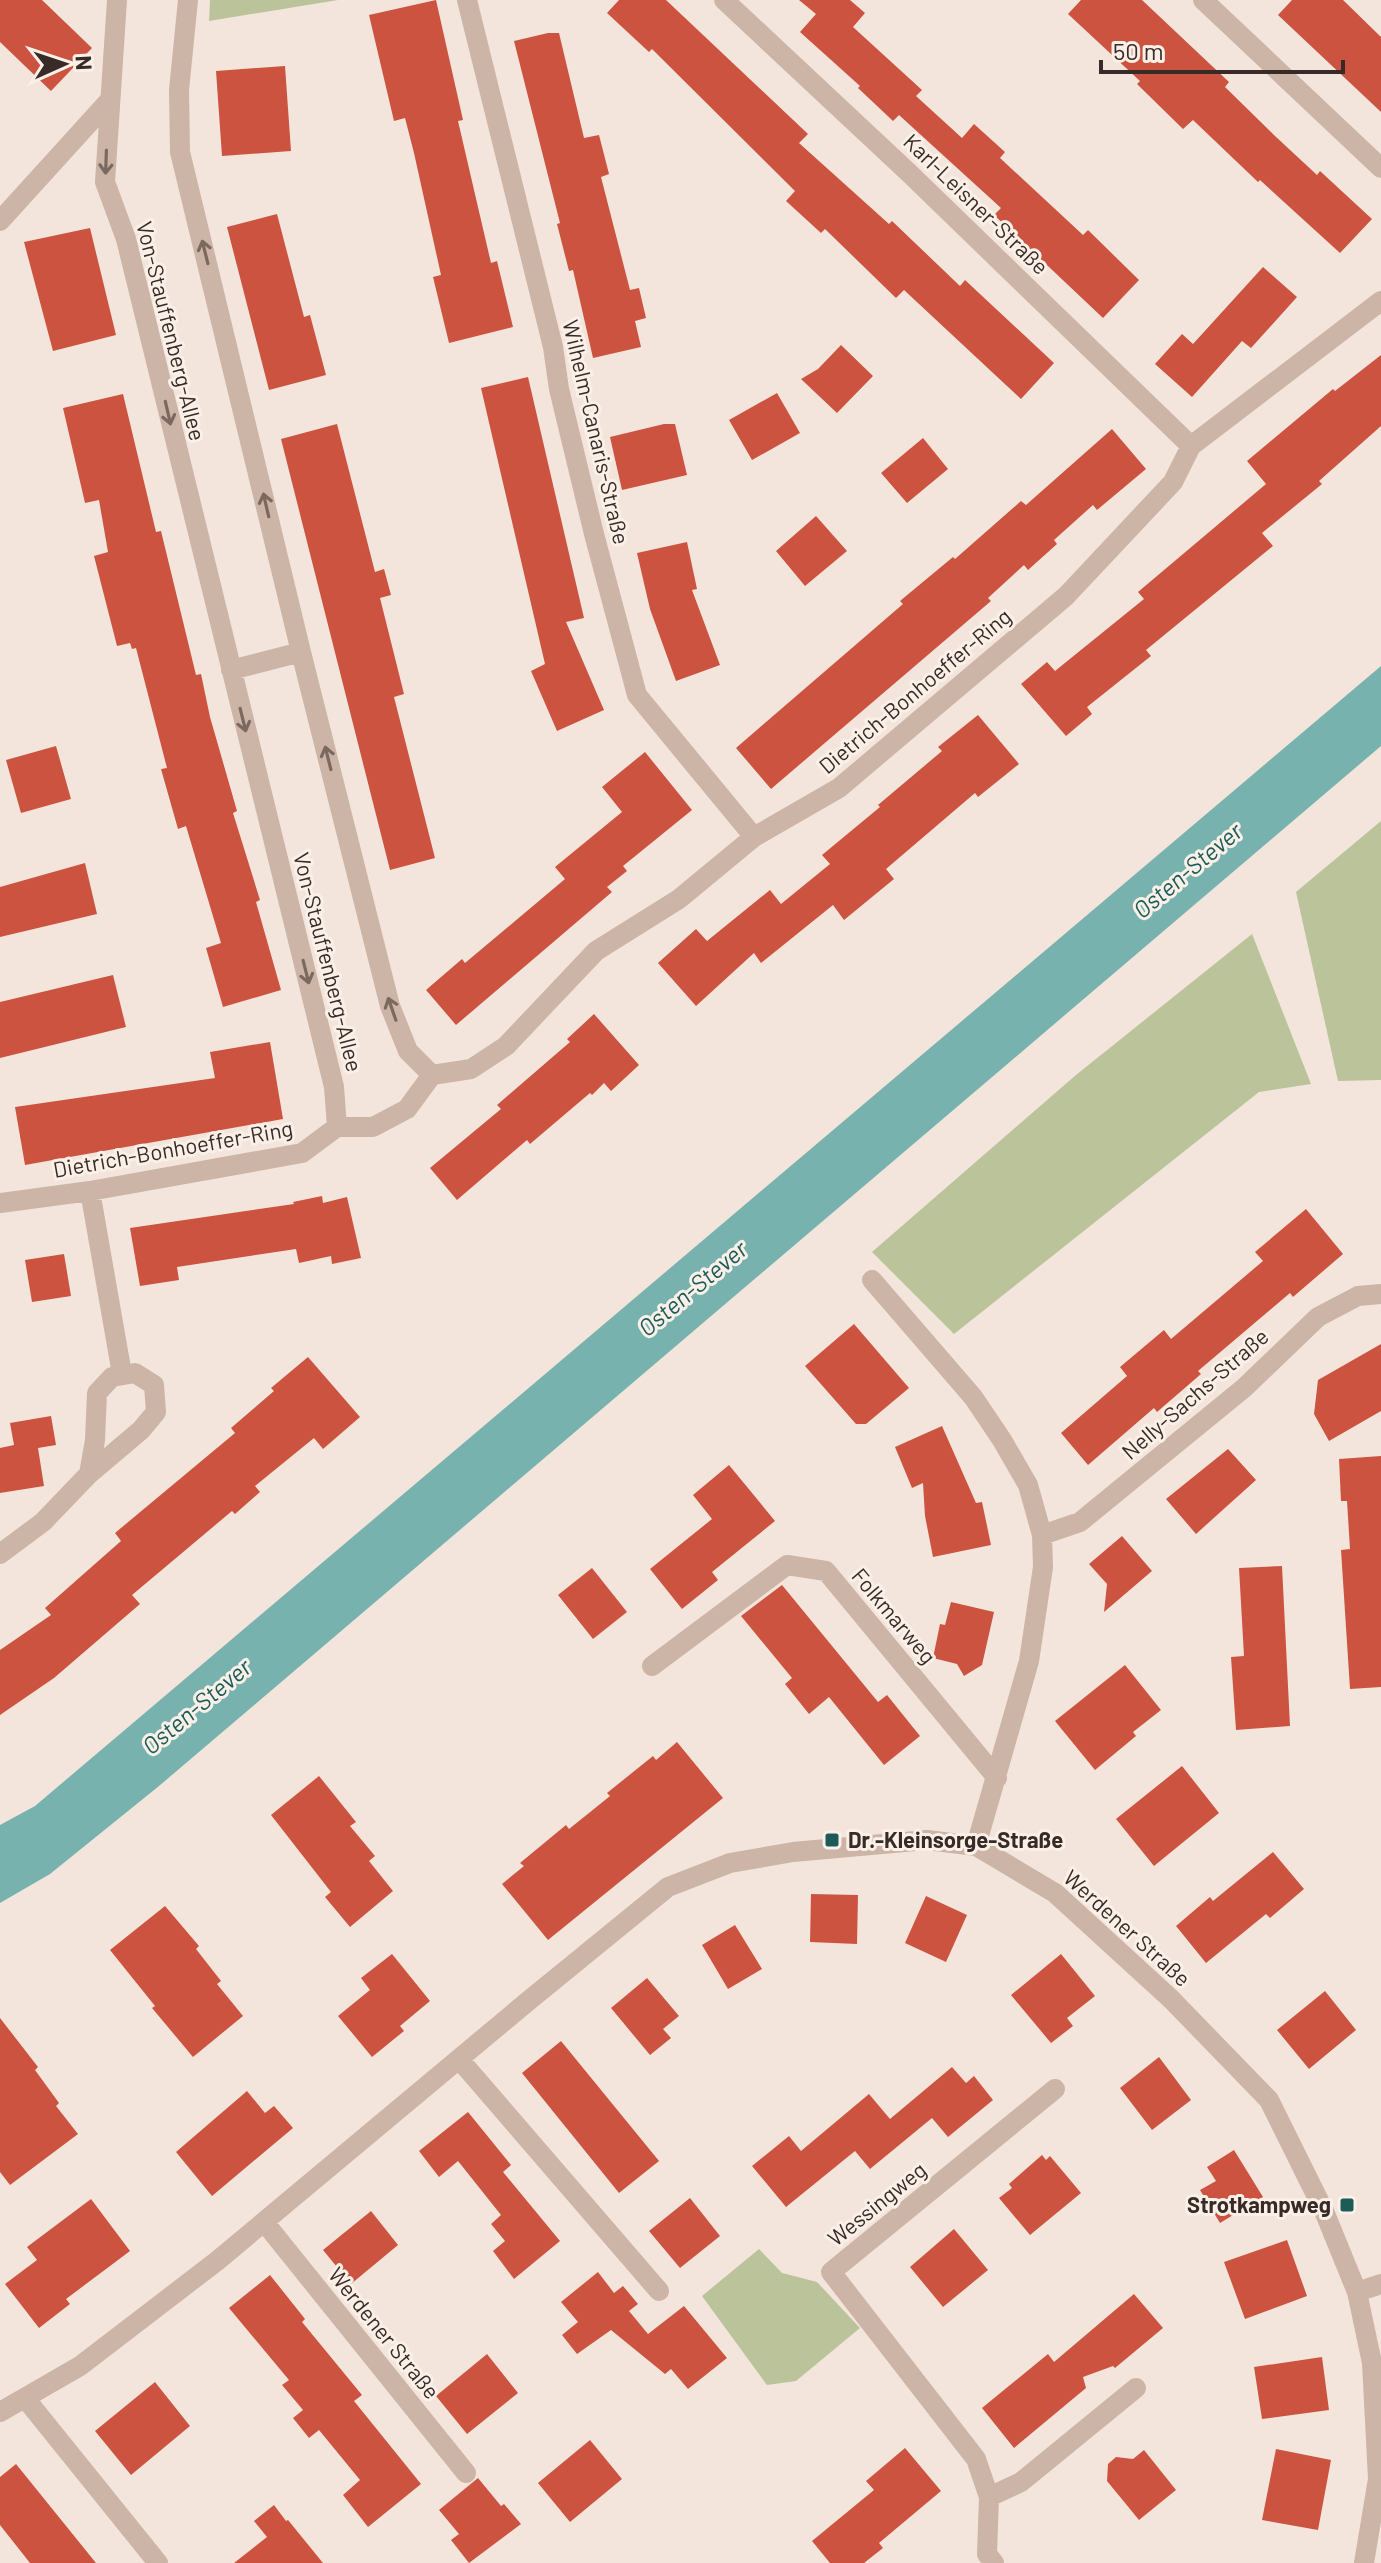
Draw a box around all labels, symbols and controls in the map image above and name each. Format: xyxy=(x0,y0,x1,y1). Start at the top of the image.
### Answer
north arrow xyxy=(24,24,104,104)
scale bar xyxy=(1101,24,1343,74)
text: 50 m xyxy=(1113,36,1164,65)
text: N xyxy=(72,55,98,71)
street label: Karl-Leisner-Straße xyxy=(899,128,1054,279)
one-way arrow xyxy=(98,148,113,175)
street label: Von-Stauffenberg-Allee xyxy=(132,218,212,443)
one-way arrow xyxy=(196,240,211,266)
street label: Wilhelm-Canaris-Straße xyxy=(558,317,635,547)
one-way arrow xyxy=(161,400,176,425)
one-way arrow xyxy=(258,493,273,518)
street label: Dietrich-Bonhoeffer-Ring xyxy=(813,602,1016,778)
one-way arrow xyxy=(237,706,252,732)
one-way arrow xyxy=(319,745,334,771)
water label: Osten-Stever xyxy=(1127,815,1249,924)
street label: Von-Stauffenberg-Allee xyxy=(289,849,369,1074)
one-way arrow xyxy=(299,959,314,985)
one-way arrow xyxy=(384,997,399,1022)
street label: Dietrich-Bonhoeffer-Ring xyxy=(51,1114,295,1182)
water label: Osten-Stever xyxy=(632,1233,754,1342)
street label: Nelly-Sachs-Straße xyxy=(1116,1322,1273,1464)
street label: Folkmarweg xyxy=(847,1562,942,1668)
water label: Osten-Stever xyxy=(136,1651,258,1760)
place label: Dr.-Kleinsorge-Straße xyxy=(848,1826,1063,1852)
marker: Dr.-Kleinsorge-Straße xyxy=(823,1831,841,1849)
street label: Werdener Straße xyxy=(1059,1864,1196,1991)
street label: Wessingweg xyxy=(822,2156,931,2251)
place label: Strotkampweg xyxy=(1187,2191,1331,2217)
marker: Strotkampweg xyxy=(1338,2196,1356,2214)
street label: Werdener Straße xyxy=(324,2261,446,2403)

